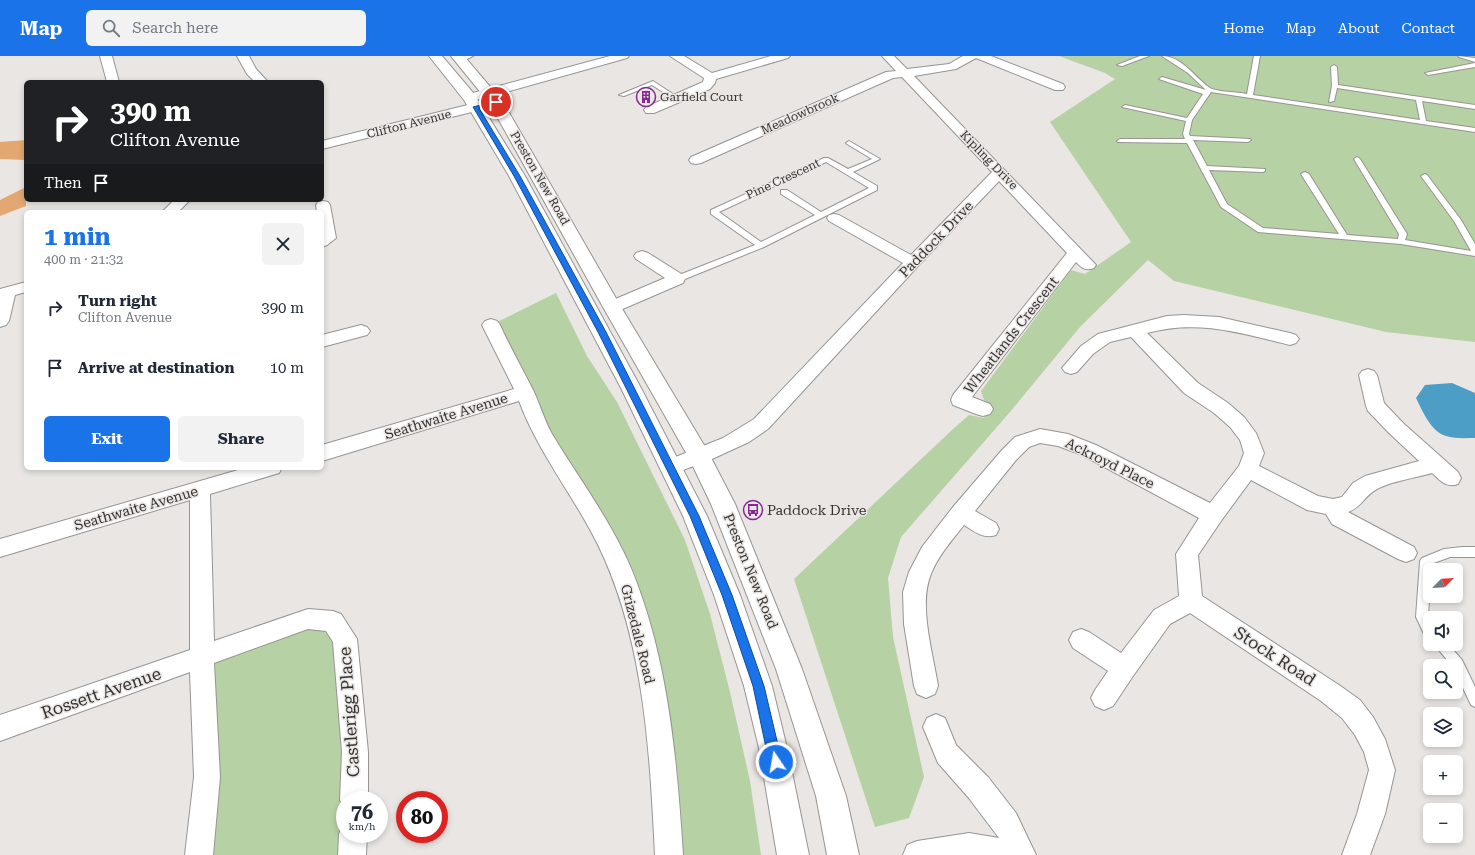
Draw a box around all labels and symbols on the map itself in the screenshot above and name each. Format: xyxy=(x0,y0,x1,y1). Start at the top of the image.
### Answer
pin xyxy=(479,85,513,119)
building icon: Garfield Court xyxy=(635,86,657,108)
place label: Garfield Court xyxy=(660,90,744,104)
street label: Meadowbrook xyxy=(759,90,842,137)
street label: Clifton Avenue xyxy=(365,107,453,141)
street label: Kipling Drive xyxy=(957,127,1021,193)
street label: Preston New Road xyxy=(508,129,573,228)
street label: Pine Crescent xyxy=(744,155,823,202)
street label: Paddock Drive xyxy=(896,197,976,280)
street label: Wheatlands Crescent xyxy=(960,273,1062,397)
street label: Seathwaite Avenue xyxy=(382,390,510,442)
street label: Ackroyd Place xyxy=(1063,435,1157,492)
street label: Seathwaite Avenue xyxy=(72,483,200,533)
bus stop icon: Paddock Drive xyxy=(742,499,764,521)
place label: Paddock Drive xyxy=(767,502,867,518)
street label: Preston New Road xyxy=(720,511,782,631)
north arrow xyxy=(1423,563,1463,603)
street label: Grizedale Road xyxy=(618,583,658,685)
street label: Stock Road xyxy=(1230,622,1320,690)
street label: Castlerigg Place xyxy=(334,646,364,778)
street label: Rossett Avenue xyxy=(38,663,164,723)
position arrow xyxy=(755,741,797,783)
speed limit sign: 80 xyxy=(396,791,448,843)

